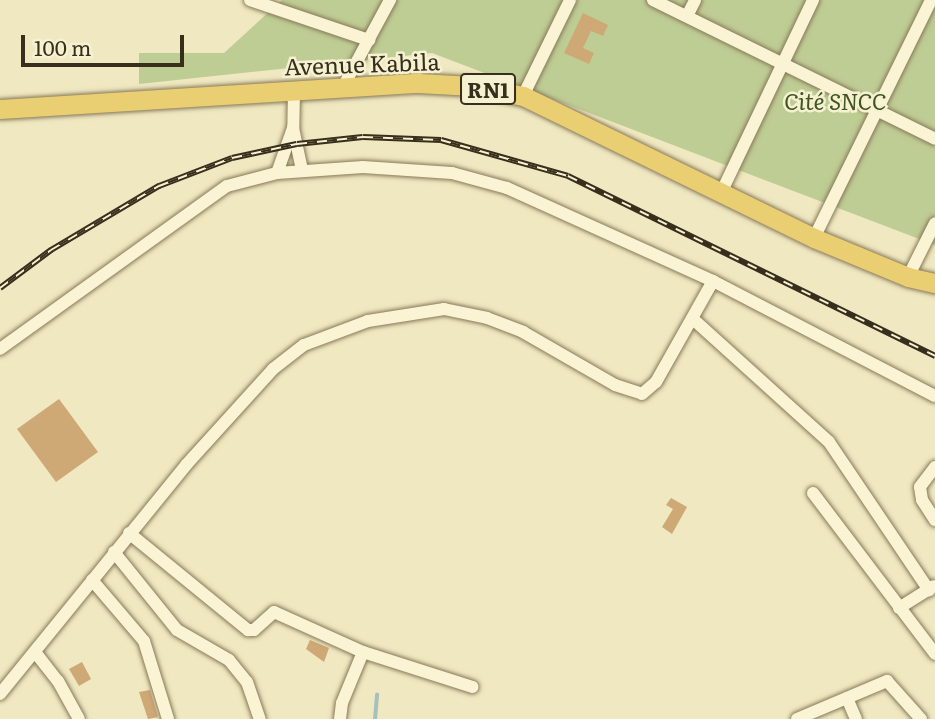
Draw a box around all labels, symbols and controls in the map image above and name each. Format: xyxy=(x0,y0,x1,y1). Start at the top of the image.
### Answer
scale bar xyxy=(24,21,187,65)
text: 100 m xyxy=(34,31,91,62)
street label: Avenue Kabila xyxy=(284,46,440,80)
road number: RN1 xyxy=(460,72,516,106)
park label: Cité SNCC xyxy=(784,86,886,114)

